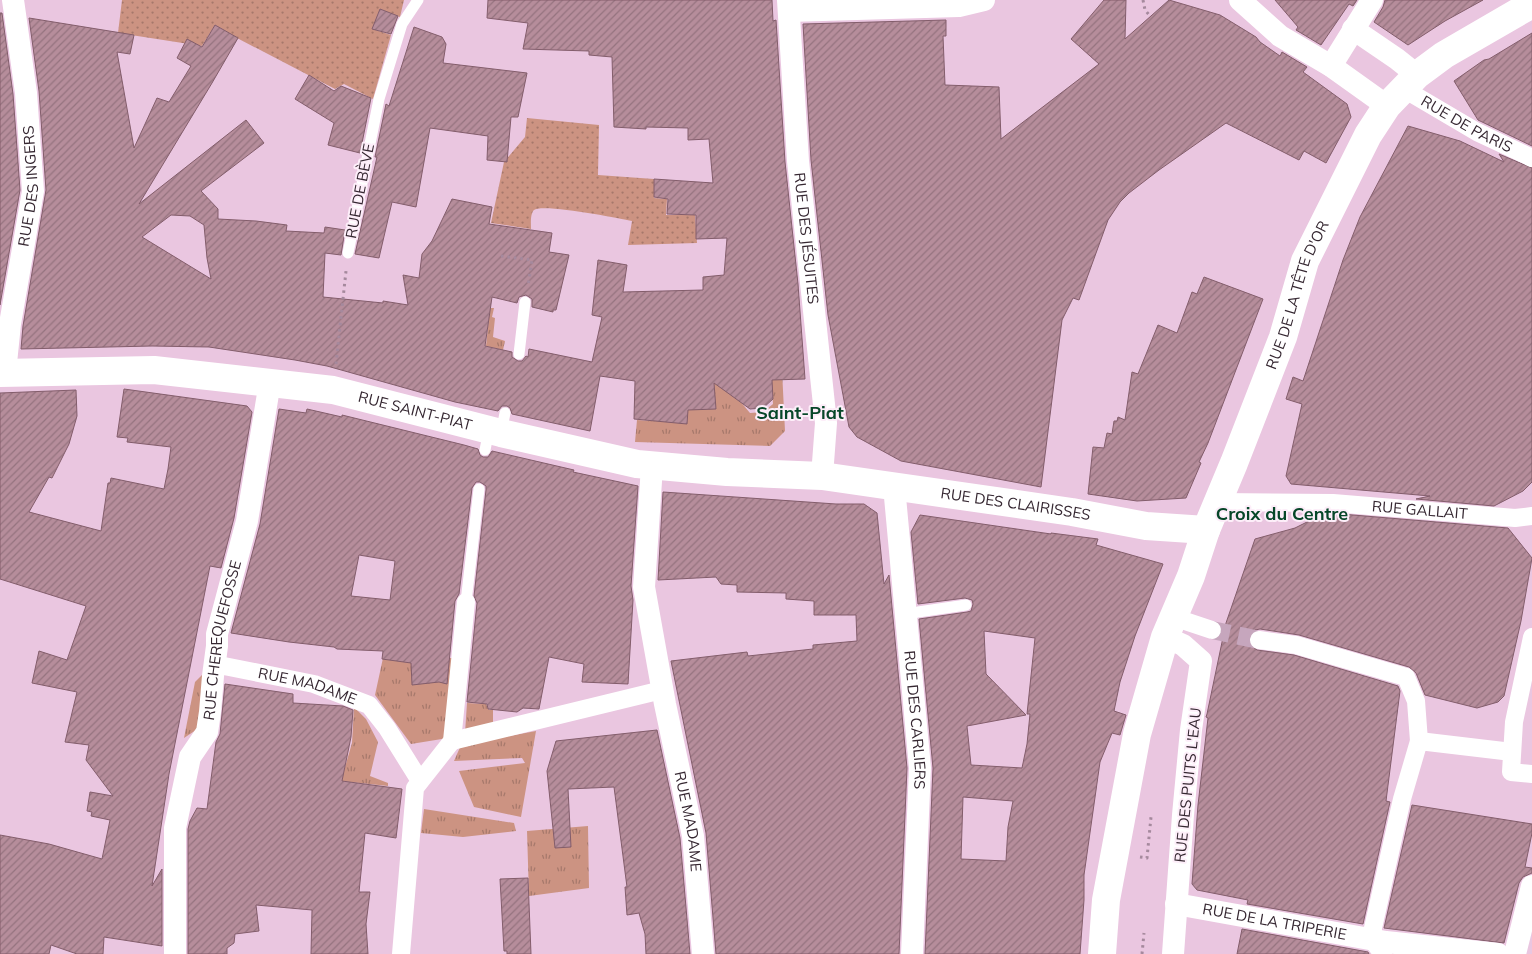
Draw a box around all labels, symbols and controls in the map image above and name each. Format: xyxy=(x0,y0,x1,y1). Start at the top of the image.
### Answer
street label: RUE DE PARIS xyxy=(1418,91,1516,156)
street label: RUE DES INGERS xyxy=(14,125,42,248)
street label: RUE DE BÈVE xyxy=(341,142,378,240)
street label: RUE DES JÉSUITES xyxy=(790,171,823,305)
street label: RUE DE LA TÊTE D'OR xyxy=(1261,217,1333,372)
street label: RUE SAINT-PIAT xyxy=(356,387,474,434)
district label: Saint-Piat xyxy=(756,401,844,424)
street label: RUE DES CLAIRISSES xyxy=(939,483,1092,524)
street label: RUE GALLAIT xyxy=(1371,496,1468,523)
district label: Croix du Centre xyxy=(1216,502,1348,525)
street label: RUE CHEREQUEFOSSE xyxy=(199,558,245,722)
street label: RUE DES CARLIERS xyxy=(900,650,930,790)
street label: RUE MADAME xyxy=(256,663,360,708)
street label: RUE DES PUITS L'EAU xyxy=(1170,706,1205,863)
street label: RUE MADAME xyxy=(671,769,706,873)
street label: RUE DE LA TRIPERIE xyxy=(1201,899,1348,944)

